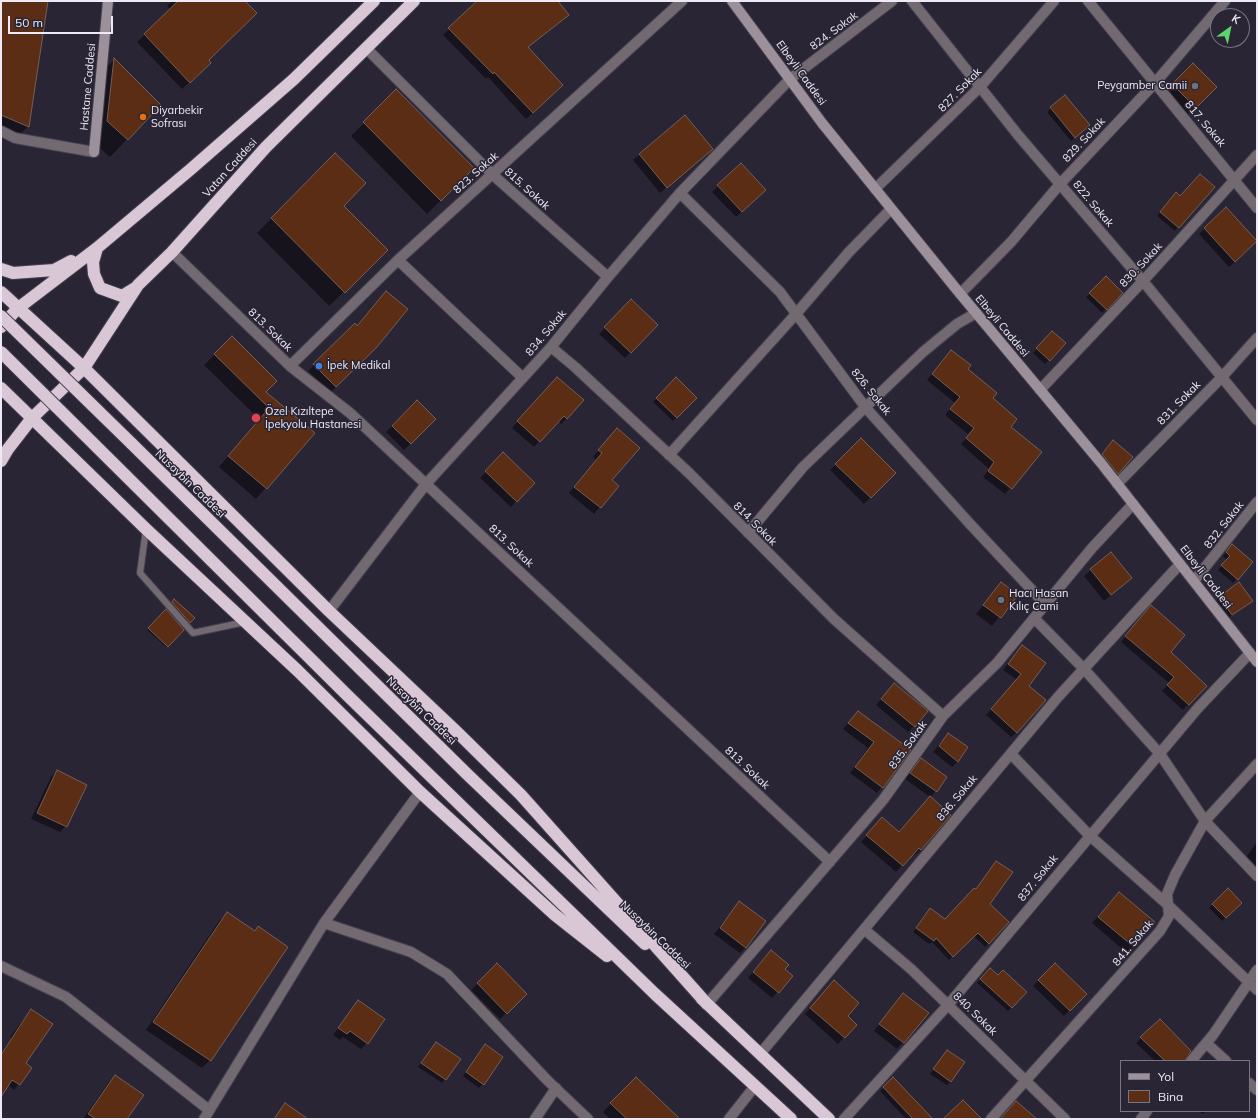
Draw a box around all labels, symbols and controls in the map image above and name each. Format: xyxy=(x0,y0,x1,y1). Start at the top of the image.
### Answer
scale bar xyxy=(10,8,115,34)
north arrow xyxy=(1210,8,1250,48)
street label: 824. Sokak xyxy=(808,9,860,53)
text: K xyxy=(1229,11,1243,27)
text: 50 m xyxy=(15,15,43,30)
street label: Elbeyli Caddesi xyxy=(773,38,829,108)
street label: Hastane Caddesi xyxy=(78,43,98,131)
street label: 827. Sokak xyxy=(936,65,984,115)
place label: Peygamber Camii xyxy=(1097,79,1187,93)
marker: Peygamber Camii xyxy=(1190,81,1200,91)
street label: 817. Sokak xyxy=(1182,98,1228,150)
place label: Diyarbekir Sofrası xyxy=(151,104,203,130)
marker: Diyarbekir Sofrası xyxy=(138,112,148,122)
street label: 829. Sokak xyxy=(1060,115,1108,165)
street label: Vatan Caddesi xyxy=(200,136,260,200)
street label: 823. Sokak xyxy=(451,149,501,197)
street label: 815. Sokak xyxy=(502,165,552,213)
street label: 822. Sokak xyxy=(1070,178,1116,230)
street label: 830. Sokak xyxy=(1117,240,1165,290)
street label: Elbeyli Caddesi xyxy=(972,292,1032,360)
street label: 813. Sokak xyxy=(245,306,295,354)
street label: 834. Sokak xyxy=(523,307,569,359)
place label: İpek Medikal xyxy=(327,359,390,373)
marker: İpek Medikal xyxy=(314,361,324,371)
street label: 826. Sokak xyxy=(848,366,894,418)
street label: 831. Sokak xyxy=(1155,378,1203,428)
place label: Özel Kızıltepe İpekyolu Hastanesi xyxy=(265,405,361,431)
marker: Özel Kızıltepe İpekyolu Hastanesi xyxy=(250,412,262,424)
street label: Nusaybin Caddesi xyxy=(152,447,228,521)
street label: 814. Sokak xyxy=(730,499,780,549)
street label: 832. Sokak xyxy=(1202,499,1246,551)
street label: 813. Sokak xyxy=(486,522,536,570)
street label: Elbeyli Caddesi xyxy=(1177,543,1235,611)
place label: Hacı Hasan Kılıç Cami xyxy=(1009,587,1068,613)
marker: Hacı Hasan Kılıç Cami xyxy=(996,595,1006,605)
street label: Nusaybin Caddesi xyxy=(383,674,459,748)
street label: 835. Sokak xyxy=(886,718,930,772)
street label: 813. Sokak xyxy=(722,744,772,792)
street label: 836. Sokak xyxy=(934,772,980,824)
street label: 837. Sokak xyxy=(1015,852,1061,904)
street label: Nusaybin Caddesi xyxy=(617,898,693,972)
street label: 841. Sokak xyxy=(1110,917,1156,969)
street label: 840. Sokak xyxy=(950,990,1000,1038)
legend xyxy=(1120,1060,1250,1112)
text: Yol xyxy=(1158,1069,1174,1084)
text: Bina xyxy=(1158,1089,1183,1104)

